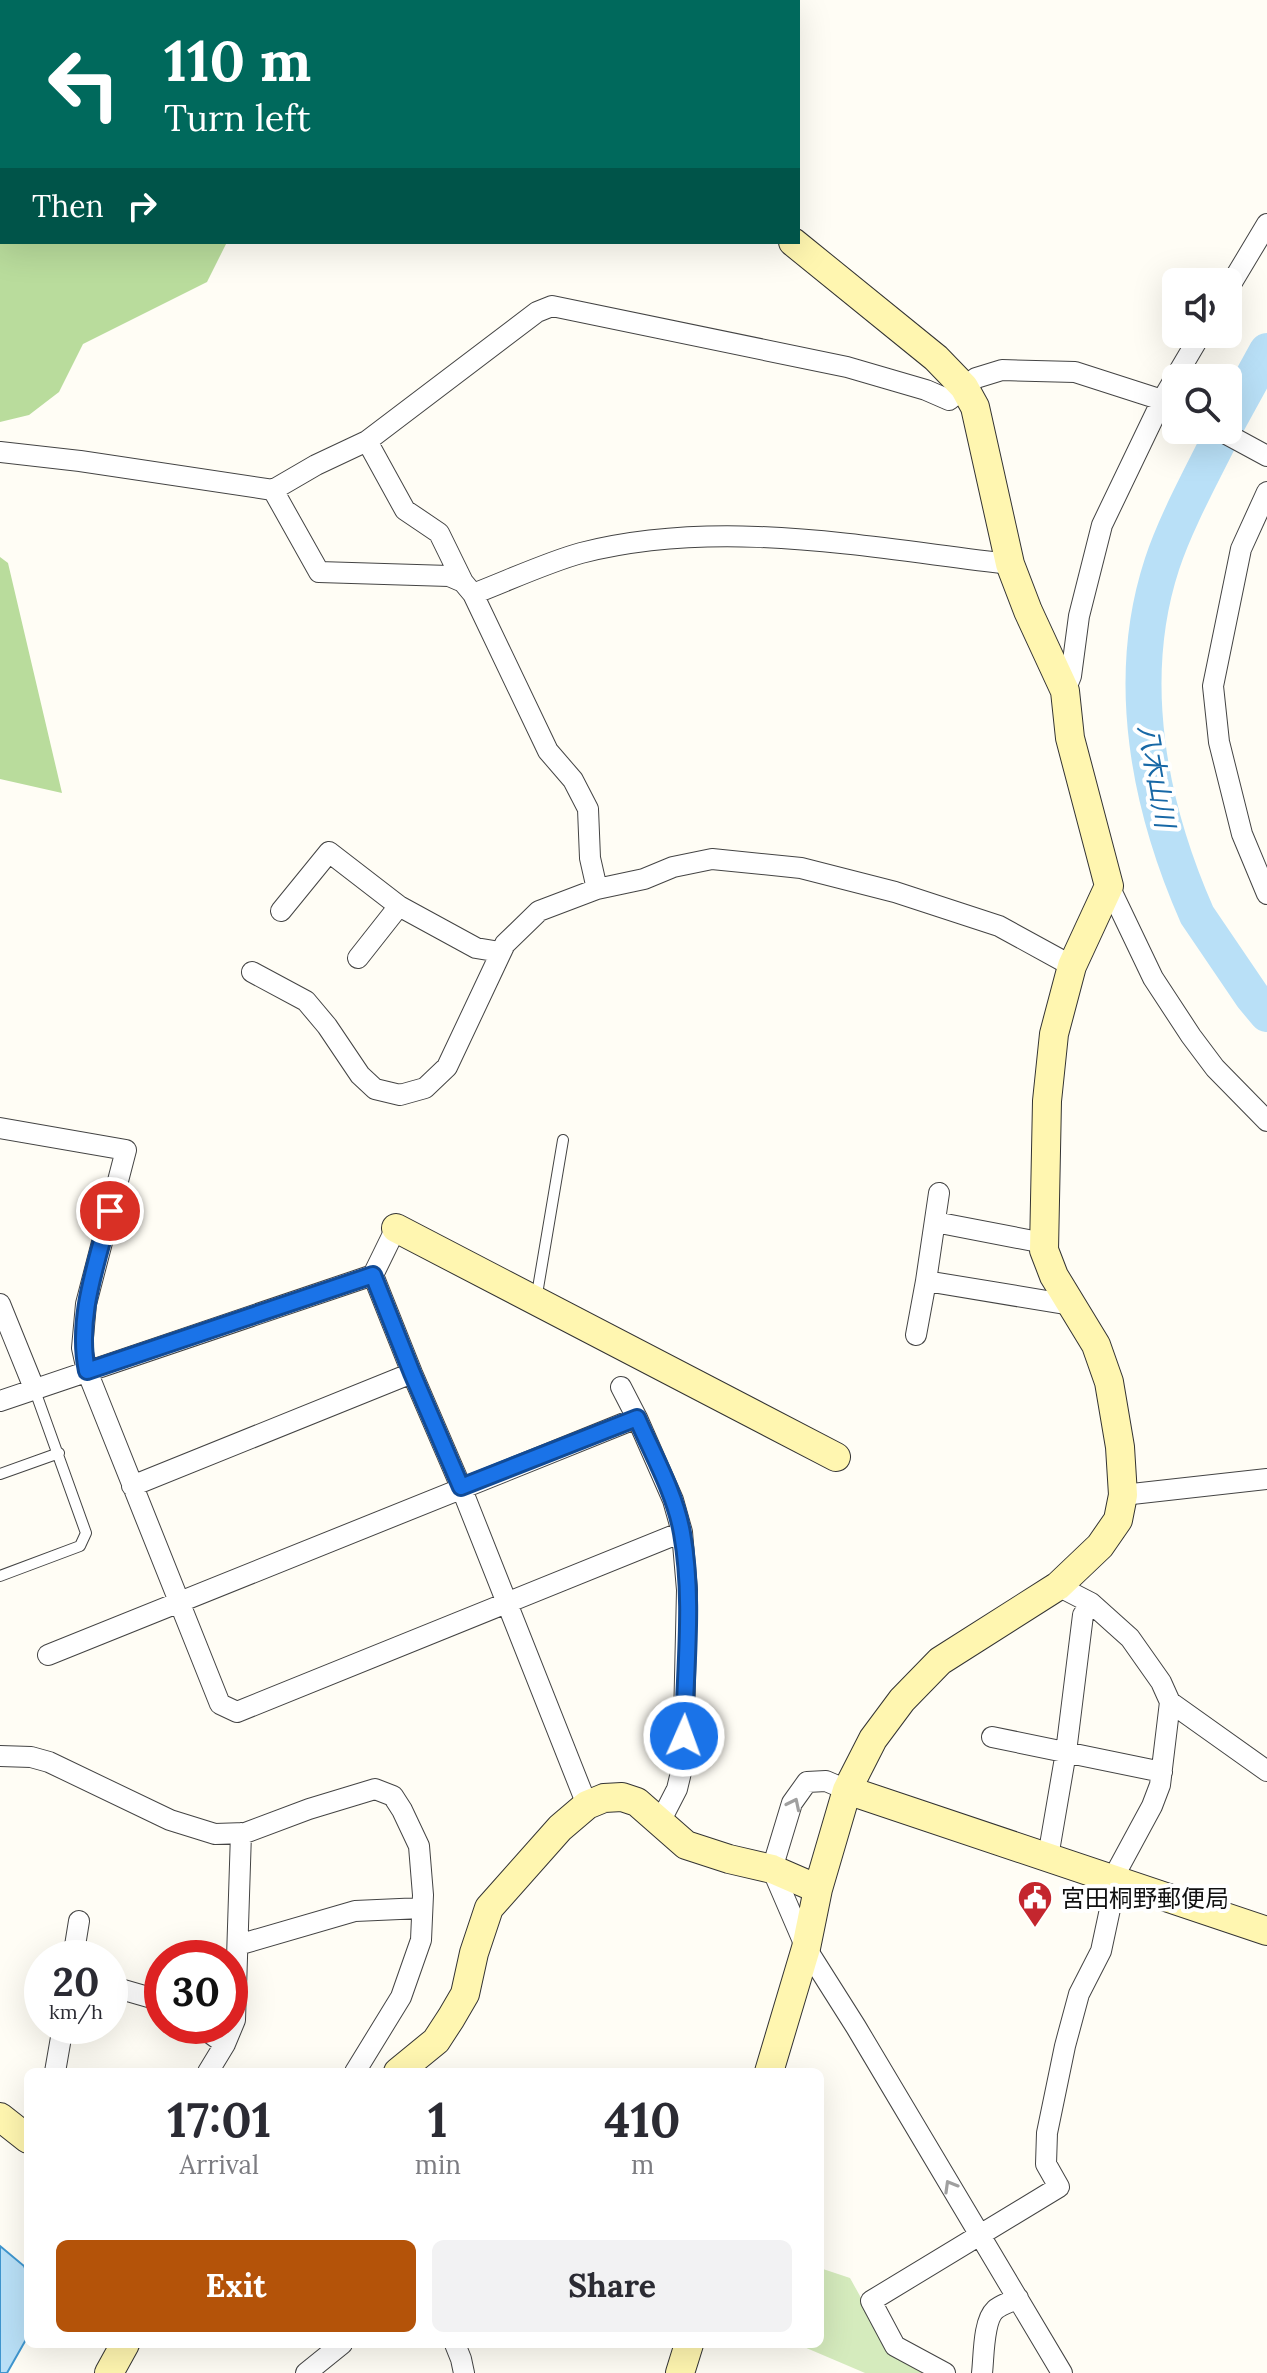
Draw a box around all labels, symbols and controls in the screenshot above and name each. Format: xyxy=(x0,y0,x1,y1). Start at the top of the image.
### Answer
text: 110 m xyxy=(164,25,311,96)
icon: left xyxy=(32,32,136,136)
text: Turn left xyxy=(164,95,311,141)
icon: right xyxy=(120,184,164,228)
text: Then xyxy=(32,187,104,225)
map controls xyxy=(1162,268,1242,444)
button: sound xyxy=(1162,268,1242,348)
button: search xyxy=(1162,364,1242,444)
water label: 八木山川 xyxy=(1132,722,1183,833)
pin xyxy=(76,1177,144,1245)
icon: arrive xyxy=(88,1189,132,1233)
position arrow xyxy=(642,1694,726,1778)
one-way arrow xyxy=(784,1798,800,1813)
public building icon: 宮田桐野郵便局 xyxy=(1016,1879,1054,1929)
place label: 宮田桐野郵便局 xyxy=(1061,1883,1229,1914)
speed limit sign: 30 xyxy=(144,1940,248,2044)
text: 20 xyxy=(53,1956,99,2007)
text: km/h xyxy=(49,1999,103,2024)
text: 17:01 xyxy=(167,2089,271,2150)
text: 1 xyxy=(428,2089,448,2150)
text: 410 xyxy=(604,2089,681,2150)
text: Arrival xyxy=(180,2148,259,2181)
text: min xyxy=(415,2148,461,2181)
text: m xyxy=(631,2148,654,2181)
one-way arrow xyxy=(944,2180,960,2195)
button: Exit xyxy=(56,2240,416,2332)
button: Share xyxy=(432,2240,792,2332)

